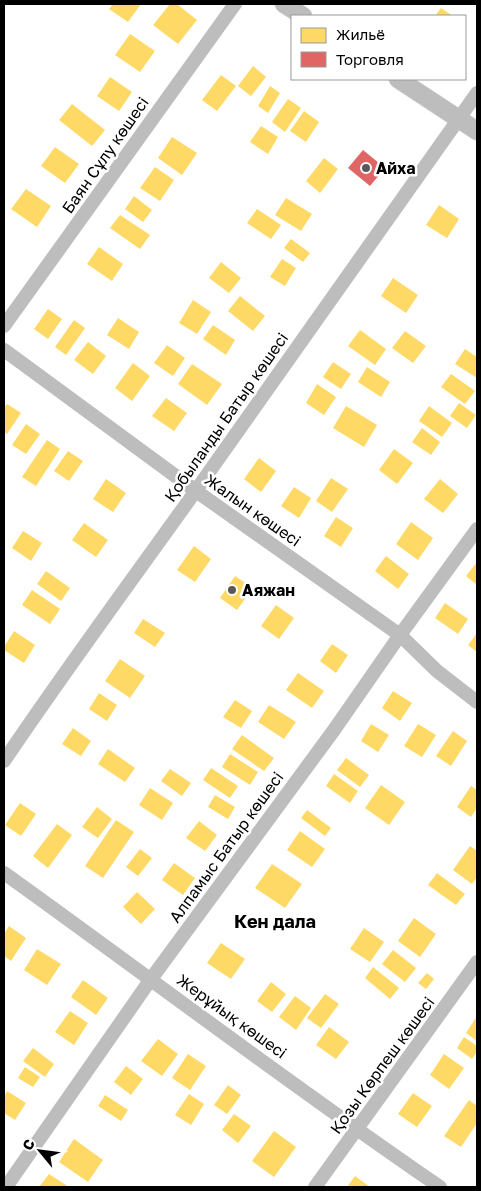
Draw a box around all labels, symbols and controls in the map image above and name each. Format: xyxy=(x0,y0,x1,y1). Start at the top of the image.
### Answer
legend xyxy=(291,15,466,80)
text: Жильё xyxy=(336,25,385,43)
text: Торговля xyxy=(336,50,404,68)
street label: Баян Сұлу көшесі xyxy=(57,93,153,217)
place label: Айха xyxy=(376,158,416,178)
marker: Айха xyxy=(360,162,372,174)
street label: Қобыланды Батыр көшесі xyxy=(160,328,292,506)
street label: Жалын көшесі xyxy=(201,469,305,551)
place label: Аяжан xyxy=(242,580,295,600)
marker: Аяжан xyxy=(226,584,238,596)
street label: Алпамыс Батыр көшесі xyxy=(165,768,287,926)
district label: Кен дала xyxy=(234,910,316,932)
street label: Жерұйық көшесі xyxy=(173,969,291,1063)
street label: Қозы Көрпеш көшесі xyxy=(326,992,438,1138)
north arrow xyxy=(15,1126,65,1176)
text: С xyxy=(18,1136,38,1153)

